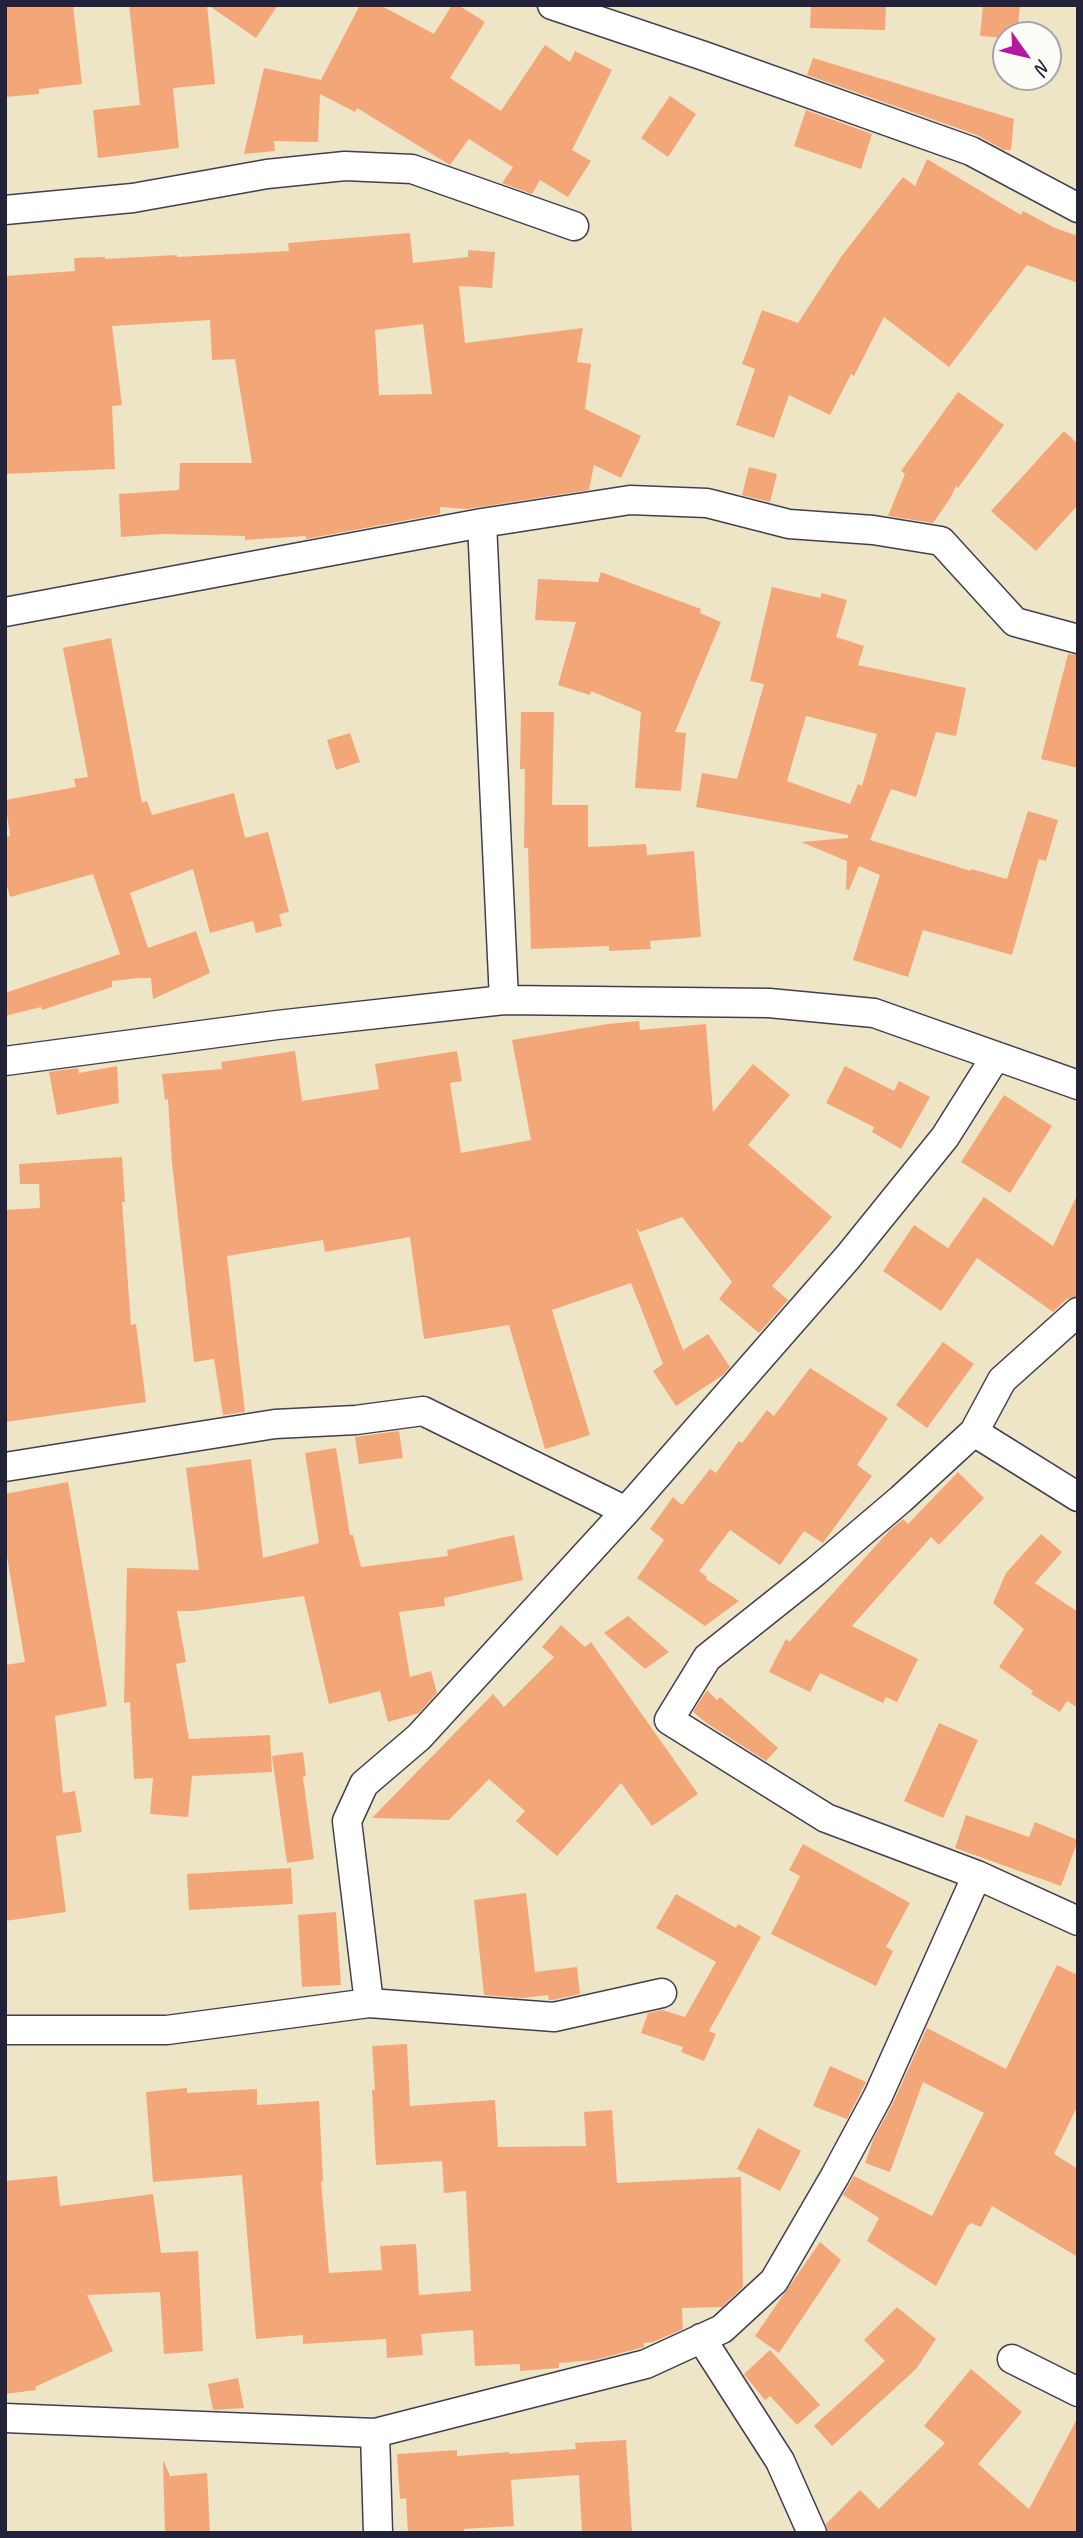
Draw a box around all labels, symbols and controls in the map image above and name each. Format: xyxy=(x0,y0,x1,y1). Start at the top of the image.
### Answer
north arrow xyxy=(992,21,1062,91)
text: N xyxy=(1030,55,1056,78)

